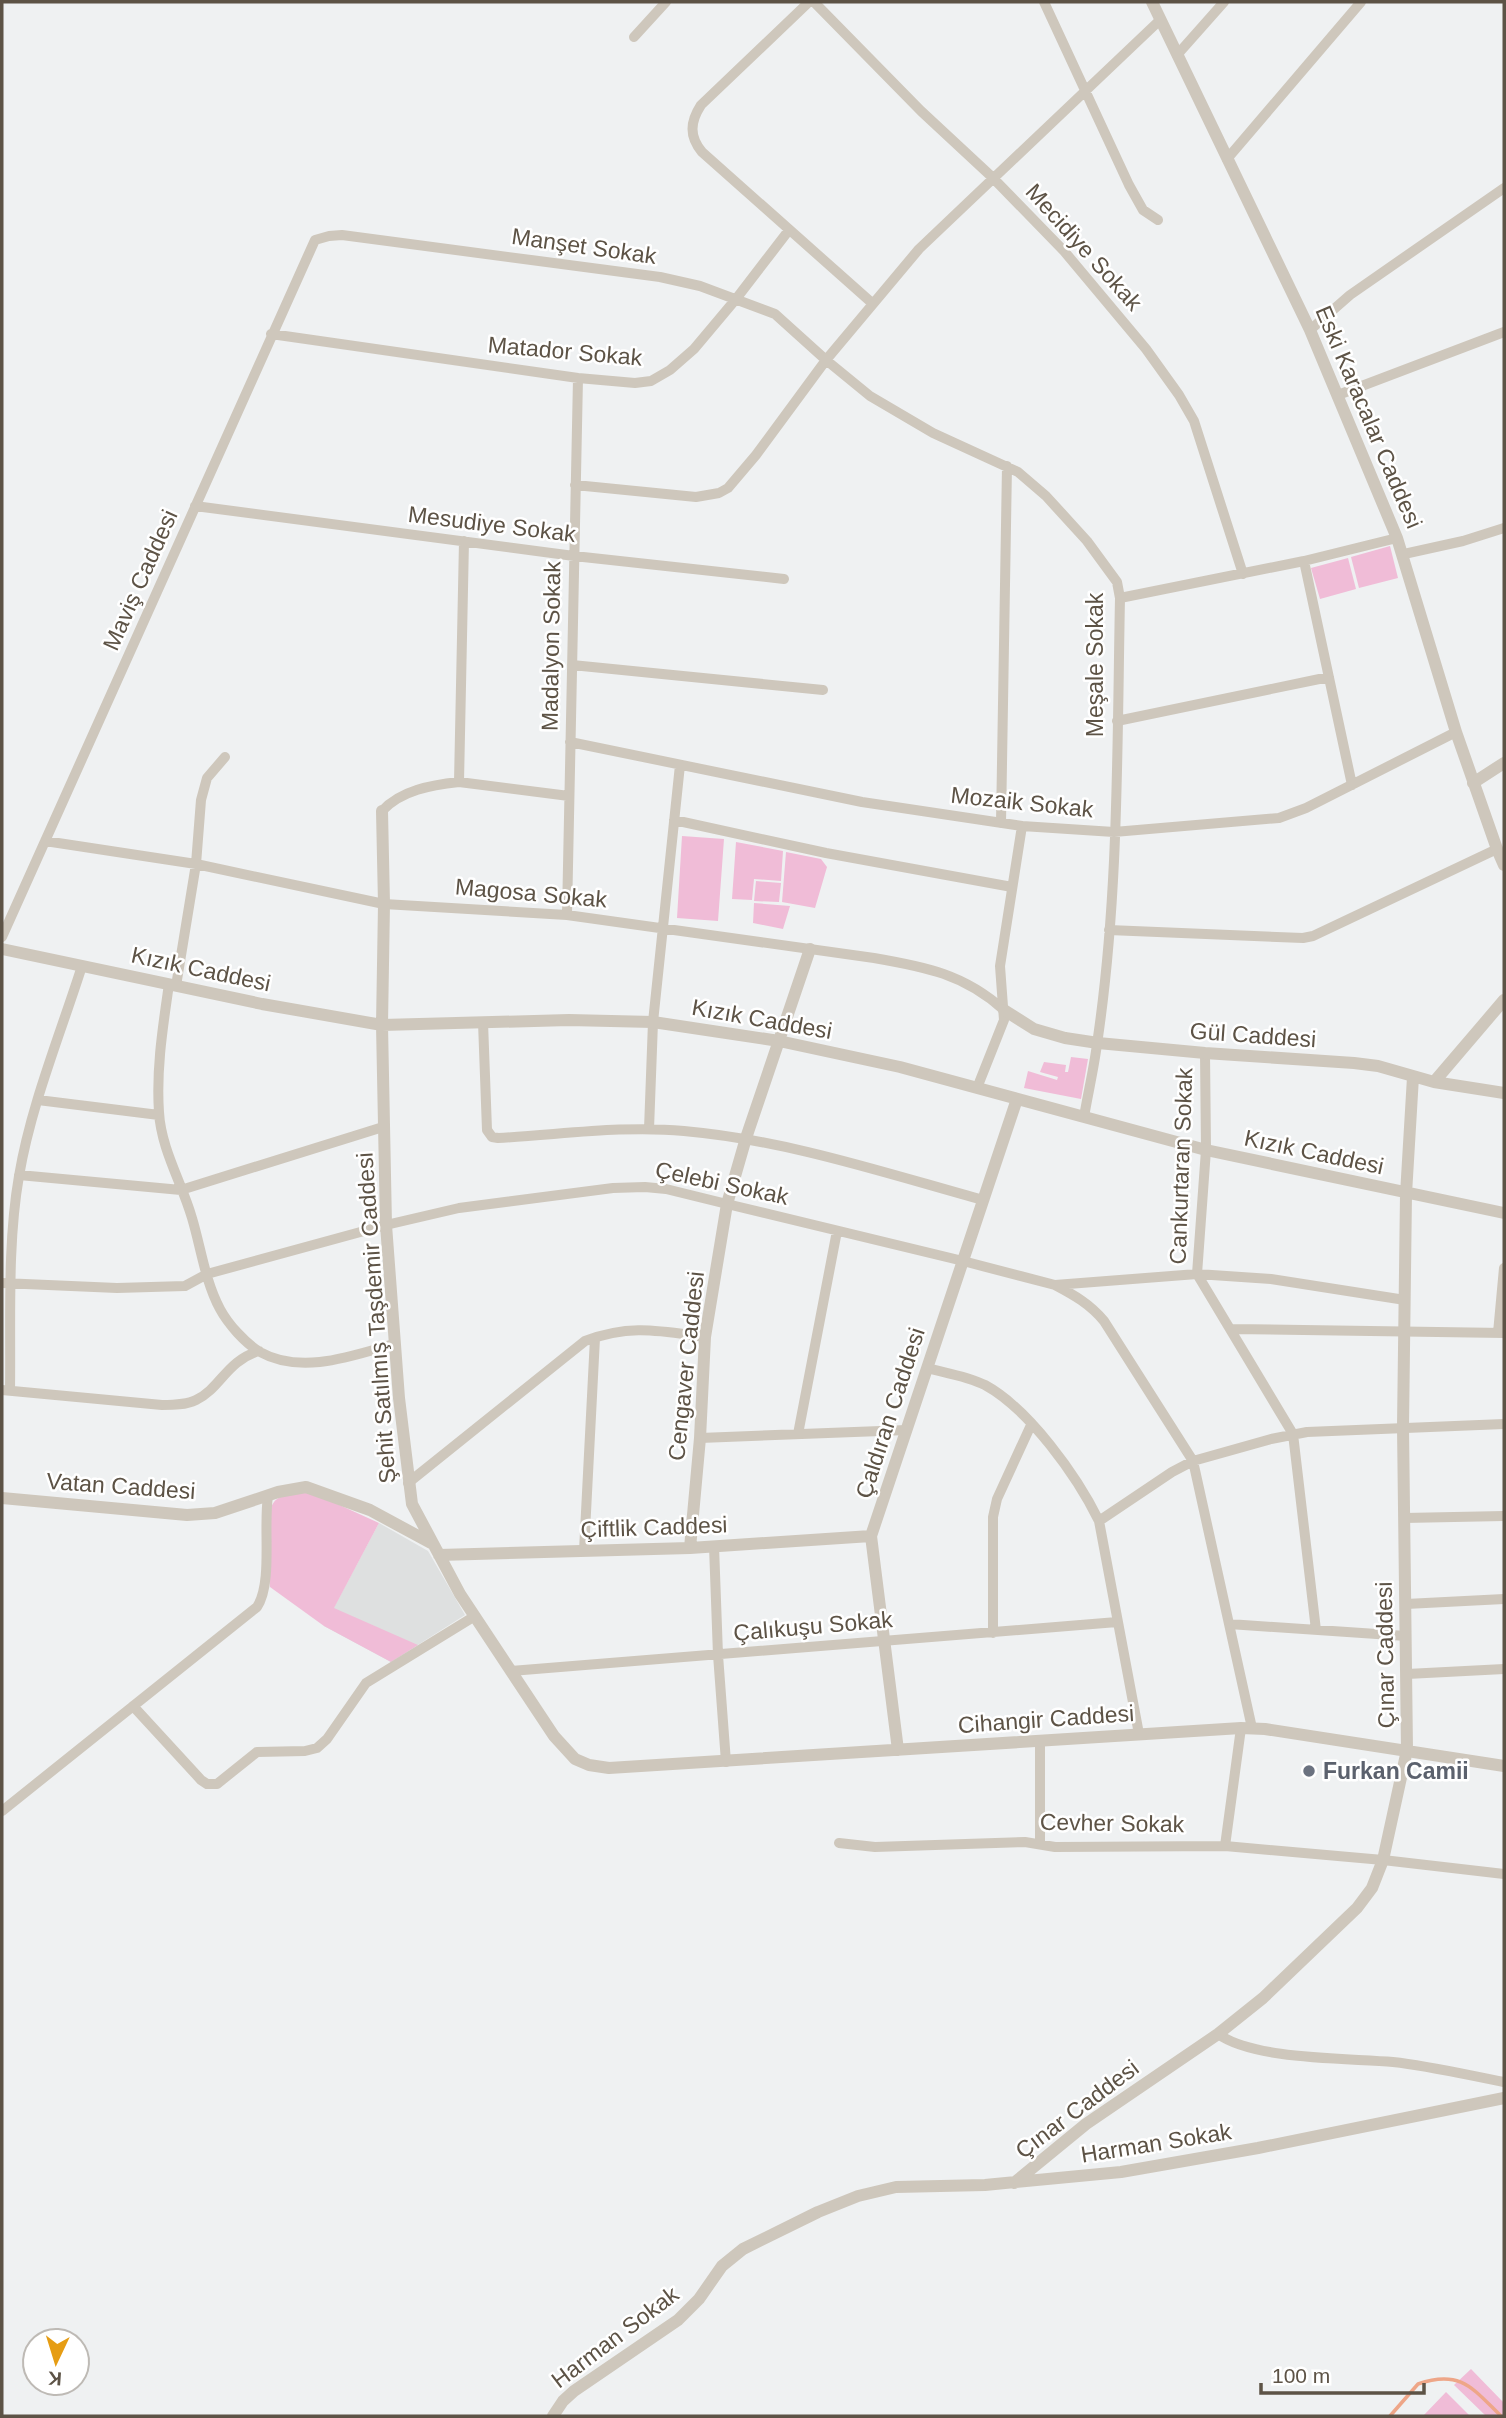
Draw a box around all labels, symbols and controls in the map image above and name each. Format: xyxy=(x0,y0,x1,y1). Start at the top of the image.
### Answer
street label: Mecidiye Sokak xyxy=(1020,178,1148,316)
street label: Manşet Sokak xyxy=(510,223,658,269)
street label: Eski Karacalar Caddesi xyxy=(1310,302,1428,532)
street label: Matador Sokak xyxy=(487,331,644,371)
street label: Mesudiye Sokak xyxy=(407,501,578,547)
street label: Maviş Caddesi xyxy=(97,506,183,654)
street label: Madalyon Sokak xyxy=(537,560,565,731)
street label: Meşale Sokak xyxy=(1082,592,1108,737)
street label: Mozaik Sokak xyxy=(949,782,1095,822)
street label: Magosa Sokak xyxy=(454,873,608,913)
street label: Kızık Caddesi xyxy=(129,942,273,996)
street label: Kızık Caddesi xyxy=(690,994,834,1044)
street label: Gül Caddesi xyxy=(1189,1018,1317,1052)
street label: Cankurtaran Sokak xyxy=(1165,1067,1197,1265)
street label: Kızık Caddesi xyxy=(1242,1125,1386,1179)
street label: Şehit Satılmış Taşdemir Caddesi xyxy=(351,1152,401,1484)
street label: Çelebi Sokak xyxy=(653,1156,791,1210)
street label: Cengaver Caddesi xyxy=(663,1270,709,1462)
street label: Çaldıran Caddesi xyxy=(850,1324,930,1502)
street label: Vatan Caddesi xyxy=(46,1468,196,1504)
street label: Çiftlik Caddesi xyxy=(580,1511,728,1543)
street label: Çınar Caddesi xyxy=(1371,1581,1399,1729)
street label: Çalıkuşu Sokak xyxy=(732,1606,894,1646)
street label: Cihangir Caddesi xyxy=(957,1700,1135,1738)
place label: Furkan Camii xyxy=(1323,1758,1469,1784)
marker: Furkan Camii xyxy=(1301,1763,1317,1779)
street label: Cevher Sokak xyxy=(1040,1809,1185,1837)
street label: Çınar Caddesi xyxy=(1010,2054,1144,2164)
street label: Harman Sokak xyxy=(1079,2118,1234,2168)
street label: Harman Sokak xyxy=(546,2281,684,2393)
north arrow xyxy=(21,2327,91,2397)
scale bar xyxy=(1261,2352,1424,2396)
text: 100 m xyxy=(1272,2364,1330,2387)
text: K xyxy=(47,2367,62,2389)

